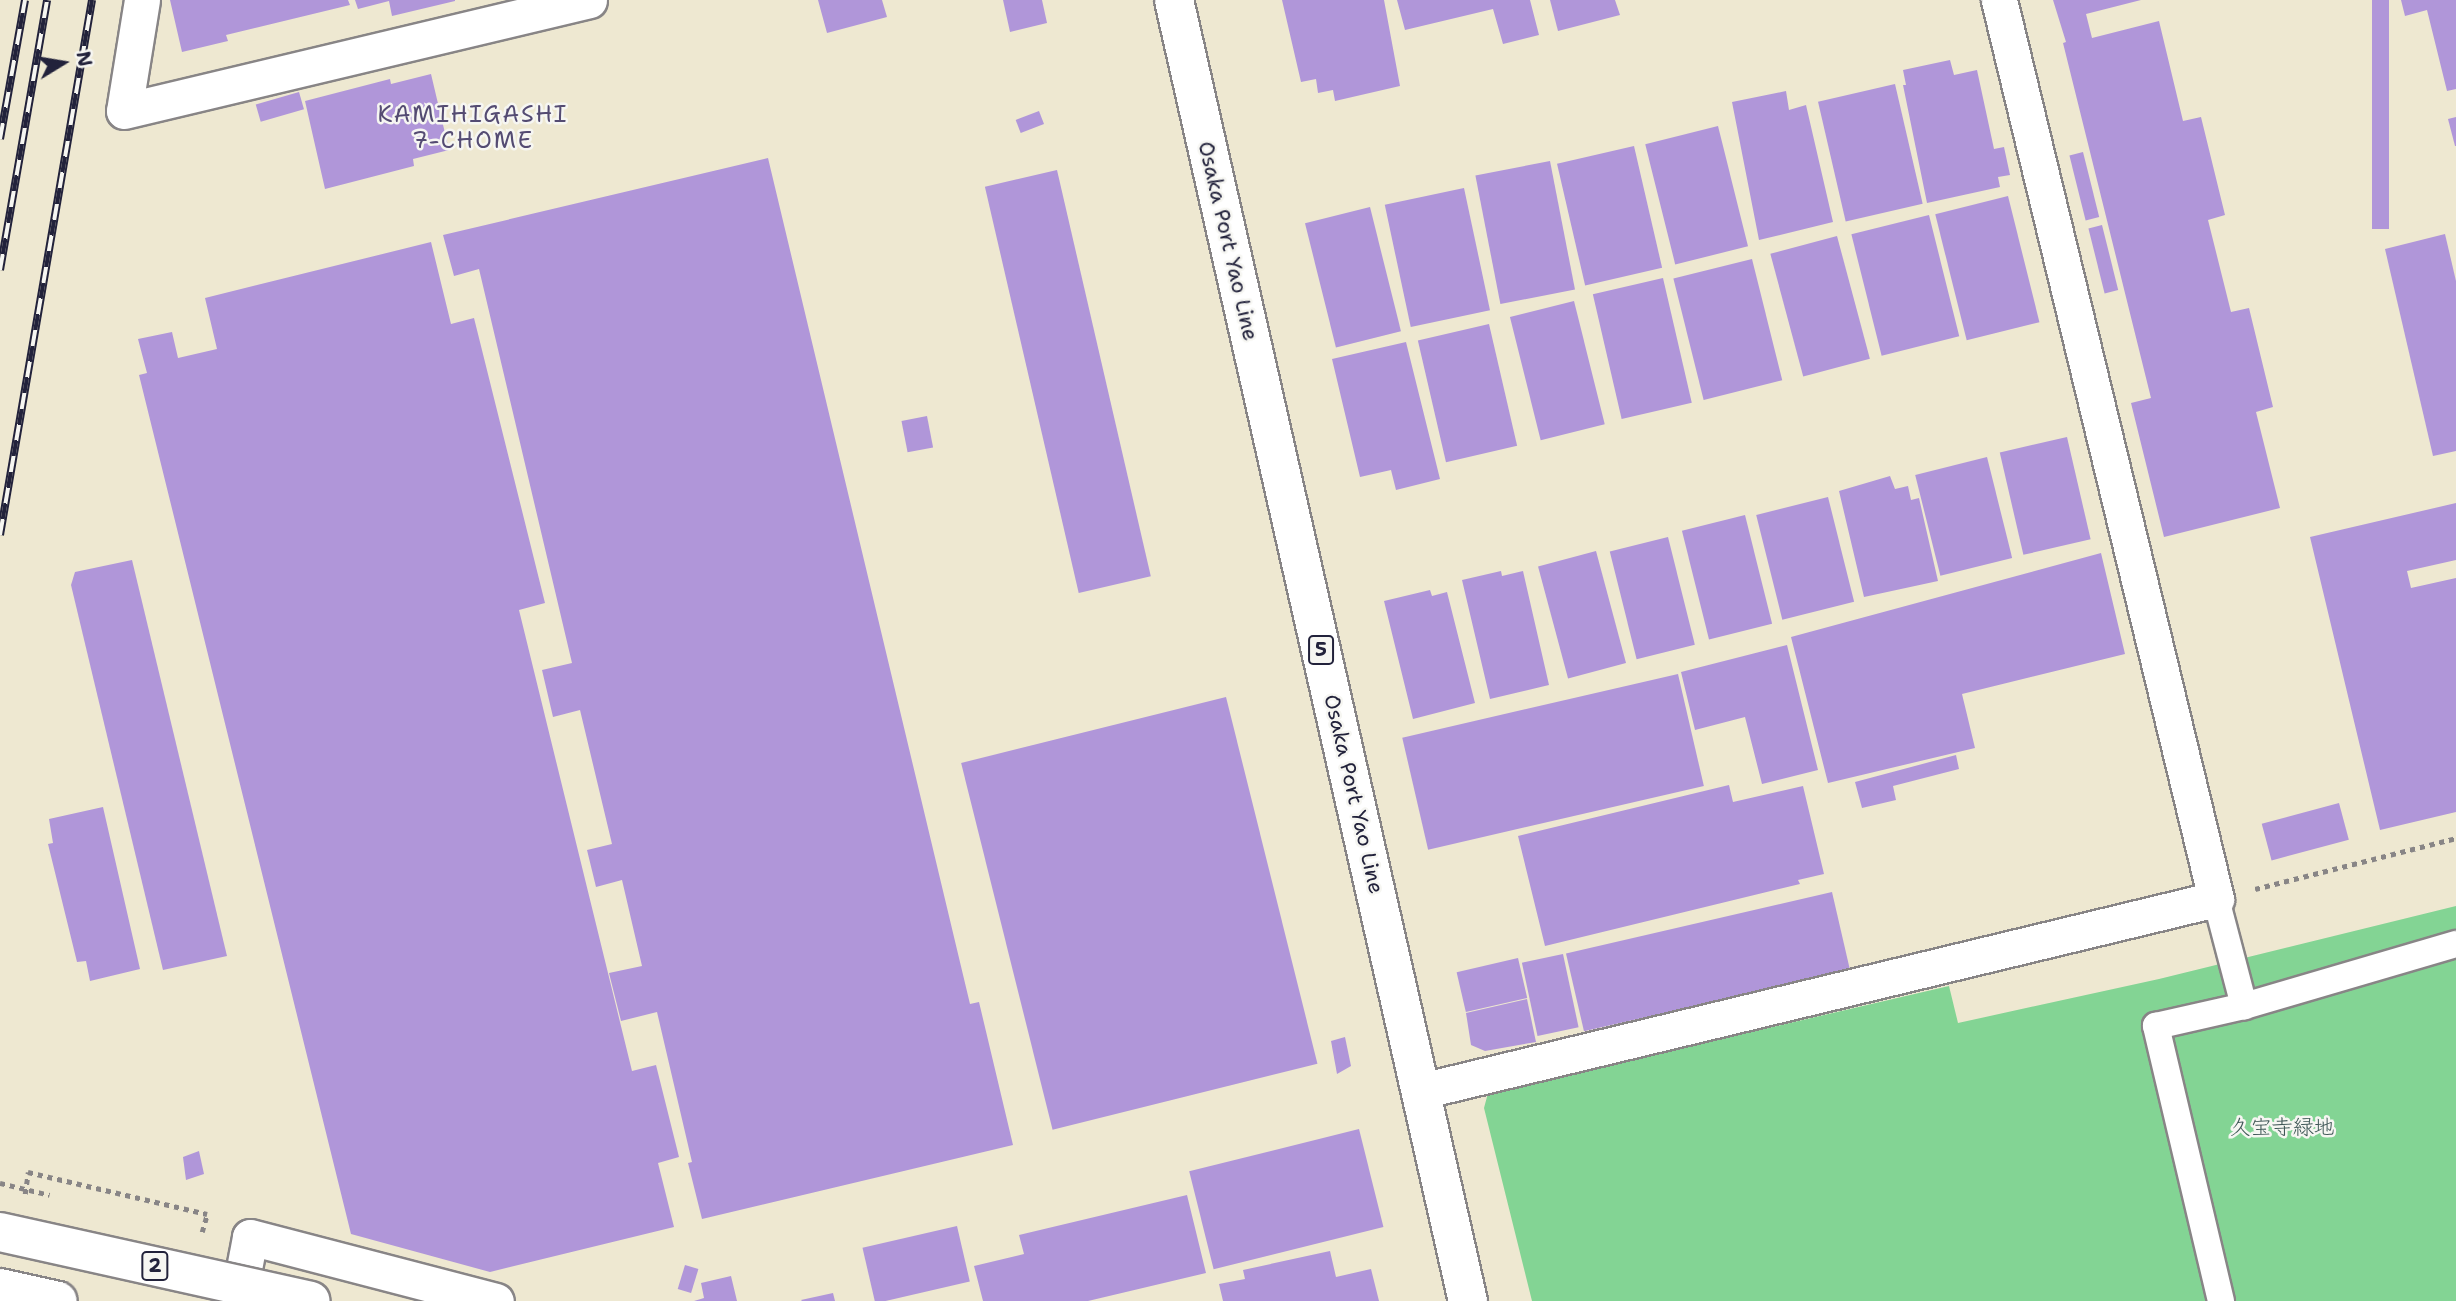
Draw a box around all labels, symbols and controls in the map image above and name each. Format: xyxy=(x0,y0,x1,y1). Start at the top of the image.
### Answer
north arrow xyxy=(28,28,98,98)
text: N xyxy=(70,49,98,69)
district label: KAMIHIGASHI 7-CHOME xyxy=(379,100,567,154)
street label: Osaka Port Yao Line xyxy=(1193,139,1263,343)
road number: 5 xyxy=(1307,635,1335,666)
street label: Osaka Port Yao Line xyxy=(1319,692,1389,896)
park label: 久宝寺緑地 xyxy=(2230,1114,2334,1140)
road number: 2 xyxy=(141,1250,169,1282)

